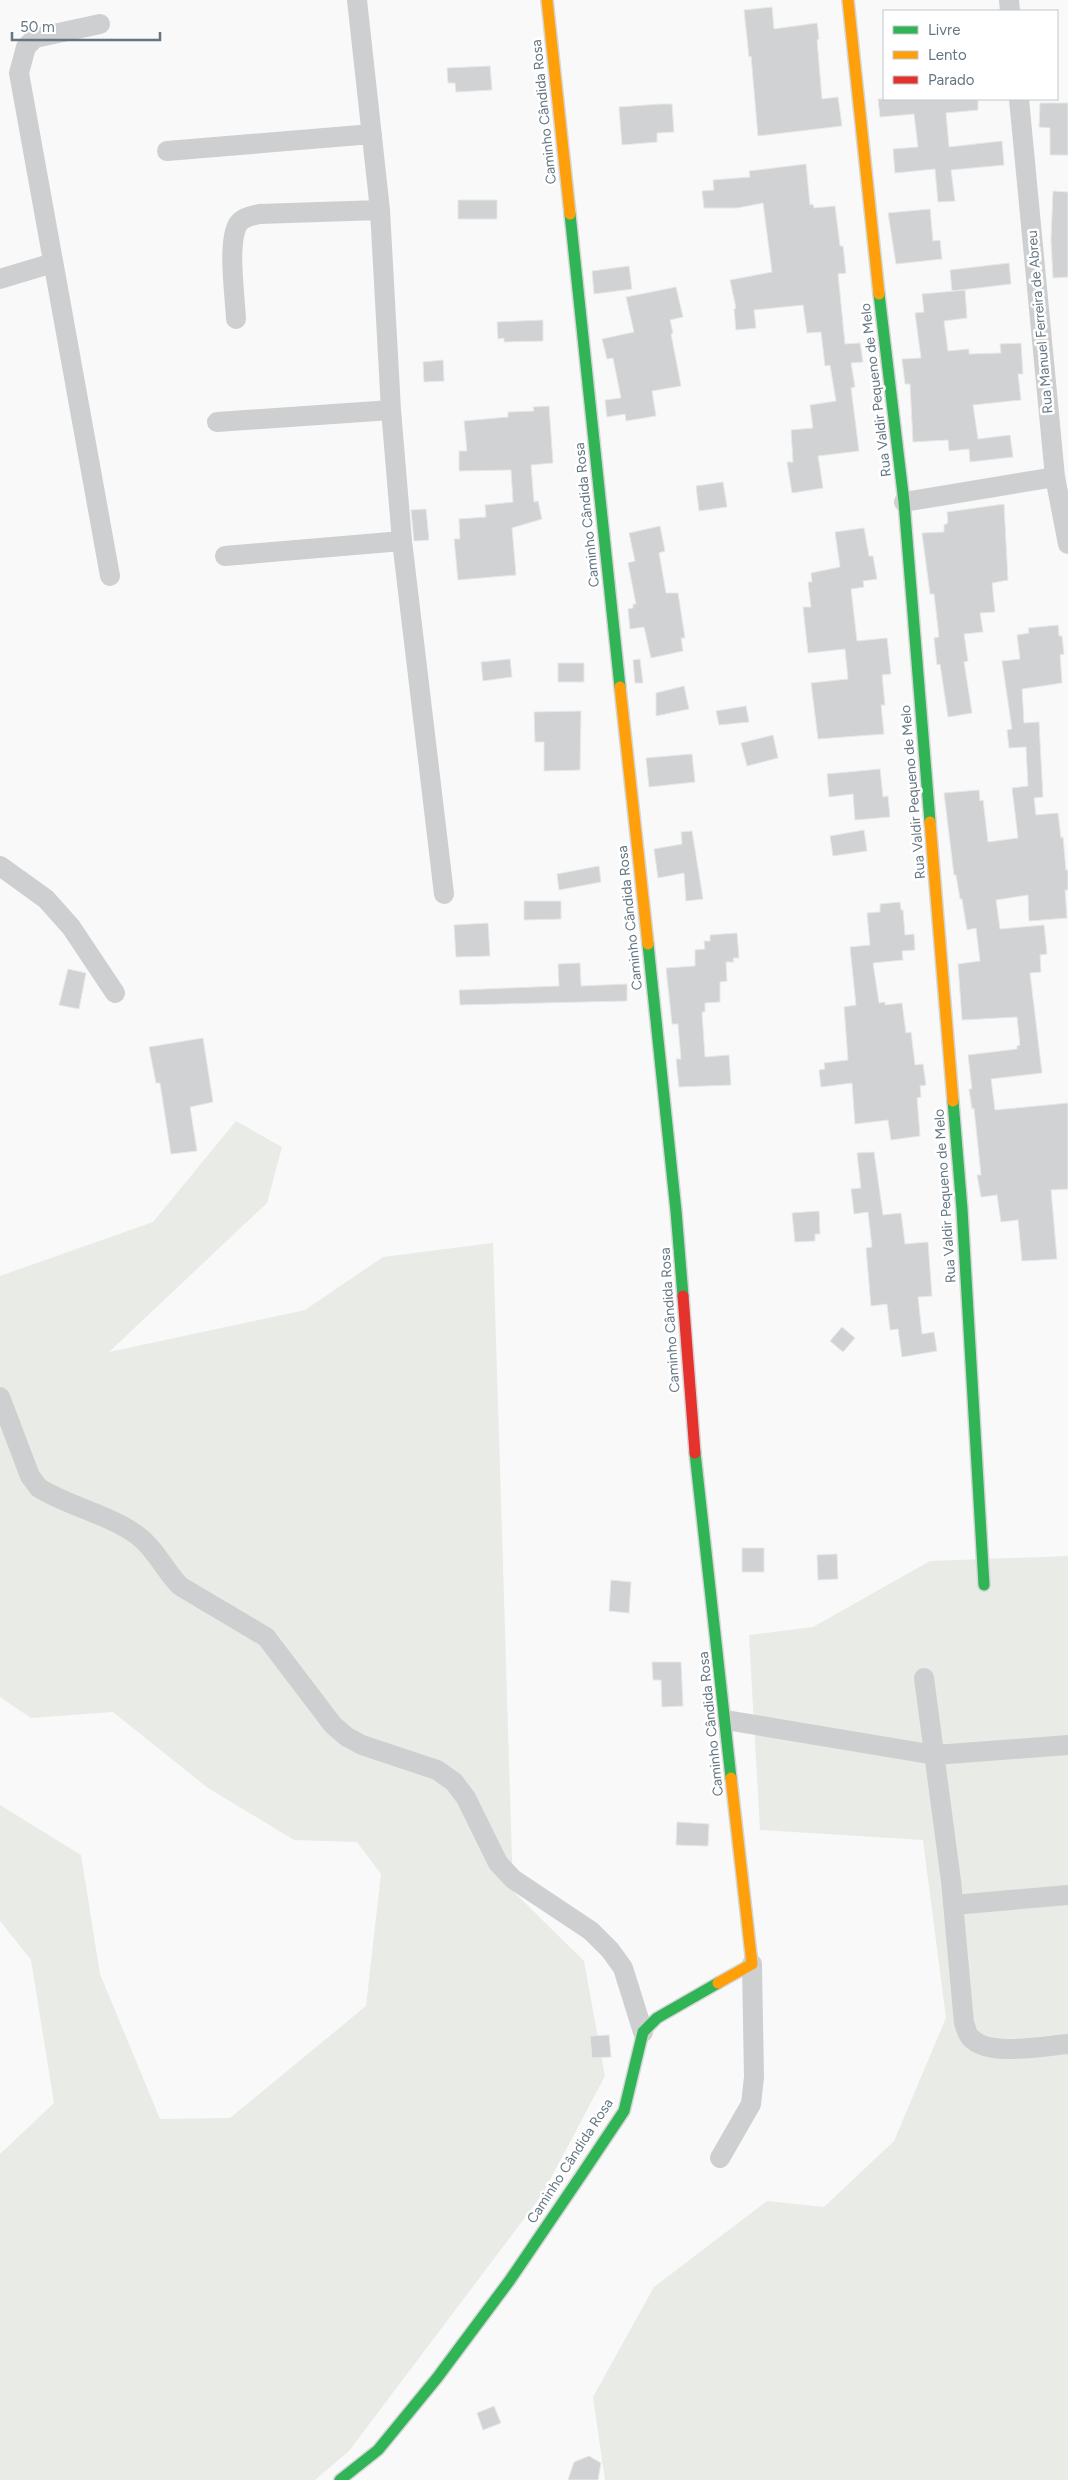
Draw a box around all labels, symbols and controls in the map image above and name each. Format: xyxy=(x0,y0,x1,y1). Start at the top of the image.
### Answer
scale bar xyxy=(12,10,160,42)
legend xyxy=(883,10,1058,100)
text: 50 m xyxy=(20,18,55,36)
text: Livre xyxy=(928,21,960,39)
street label: Caminho Cândida Rosa xyxy=(528,39,560,185)
text: Lento xyxy=(928,46,967,64)
text: Parado xyxy=(928,71,975,89)
street label: Rua Manuel Ferreira de Abreu xyxy=(1024,230,1056,414)
street label: Rua Valdir Pequeno de Melo xyxy=(857,302,895,478)
street label: Caminho Cândida Rosa xyxy=(571,442,603,588)
street label: Rua Valdir Pequeno de Melo xyxy=(897,704,929,880)
street label: Caminho Cândida Rosa xyxy=(614,845,646,991)
street label: Rua Valdir Pequeno de Melo xyxy=(930,1108,960,1284)
street label: Caminho Cândida Rosa xyxy=(656,1247,684,1393)
street label: Caminho Cândida Rosa xyxy=(695,1651,727,1797)
street label: Caminho Cândida Rosa xyxy=(523,2095,617,2227)

